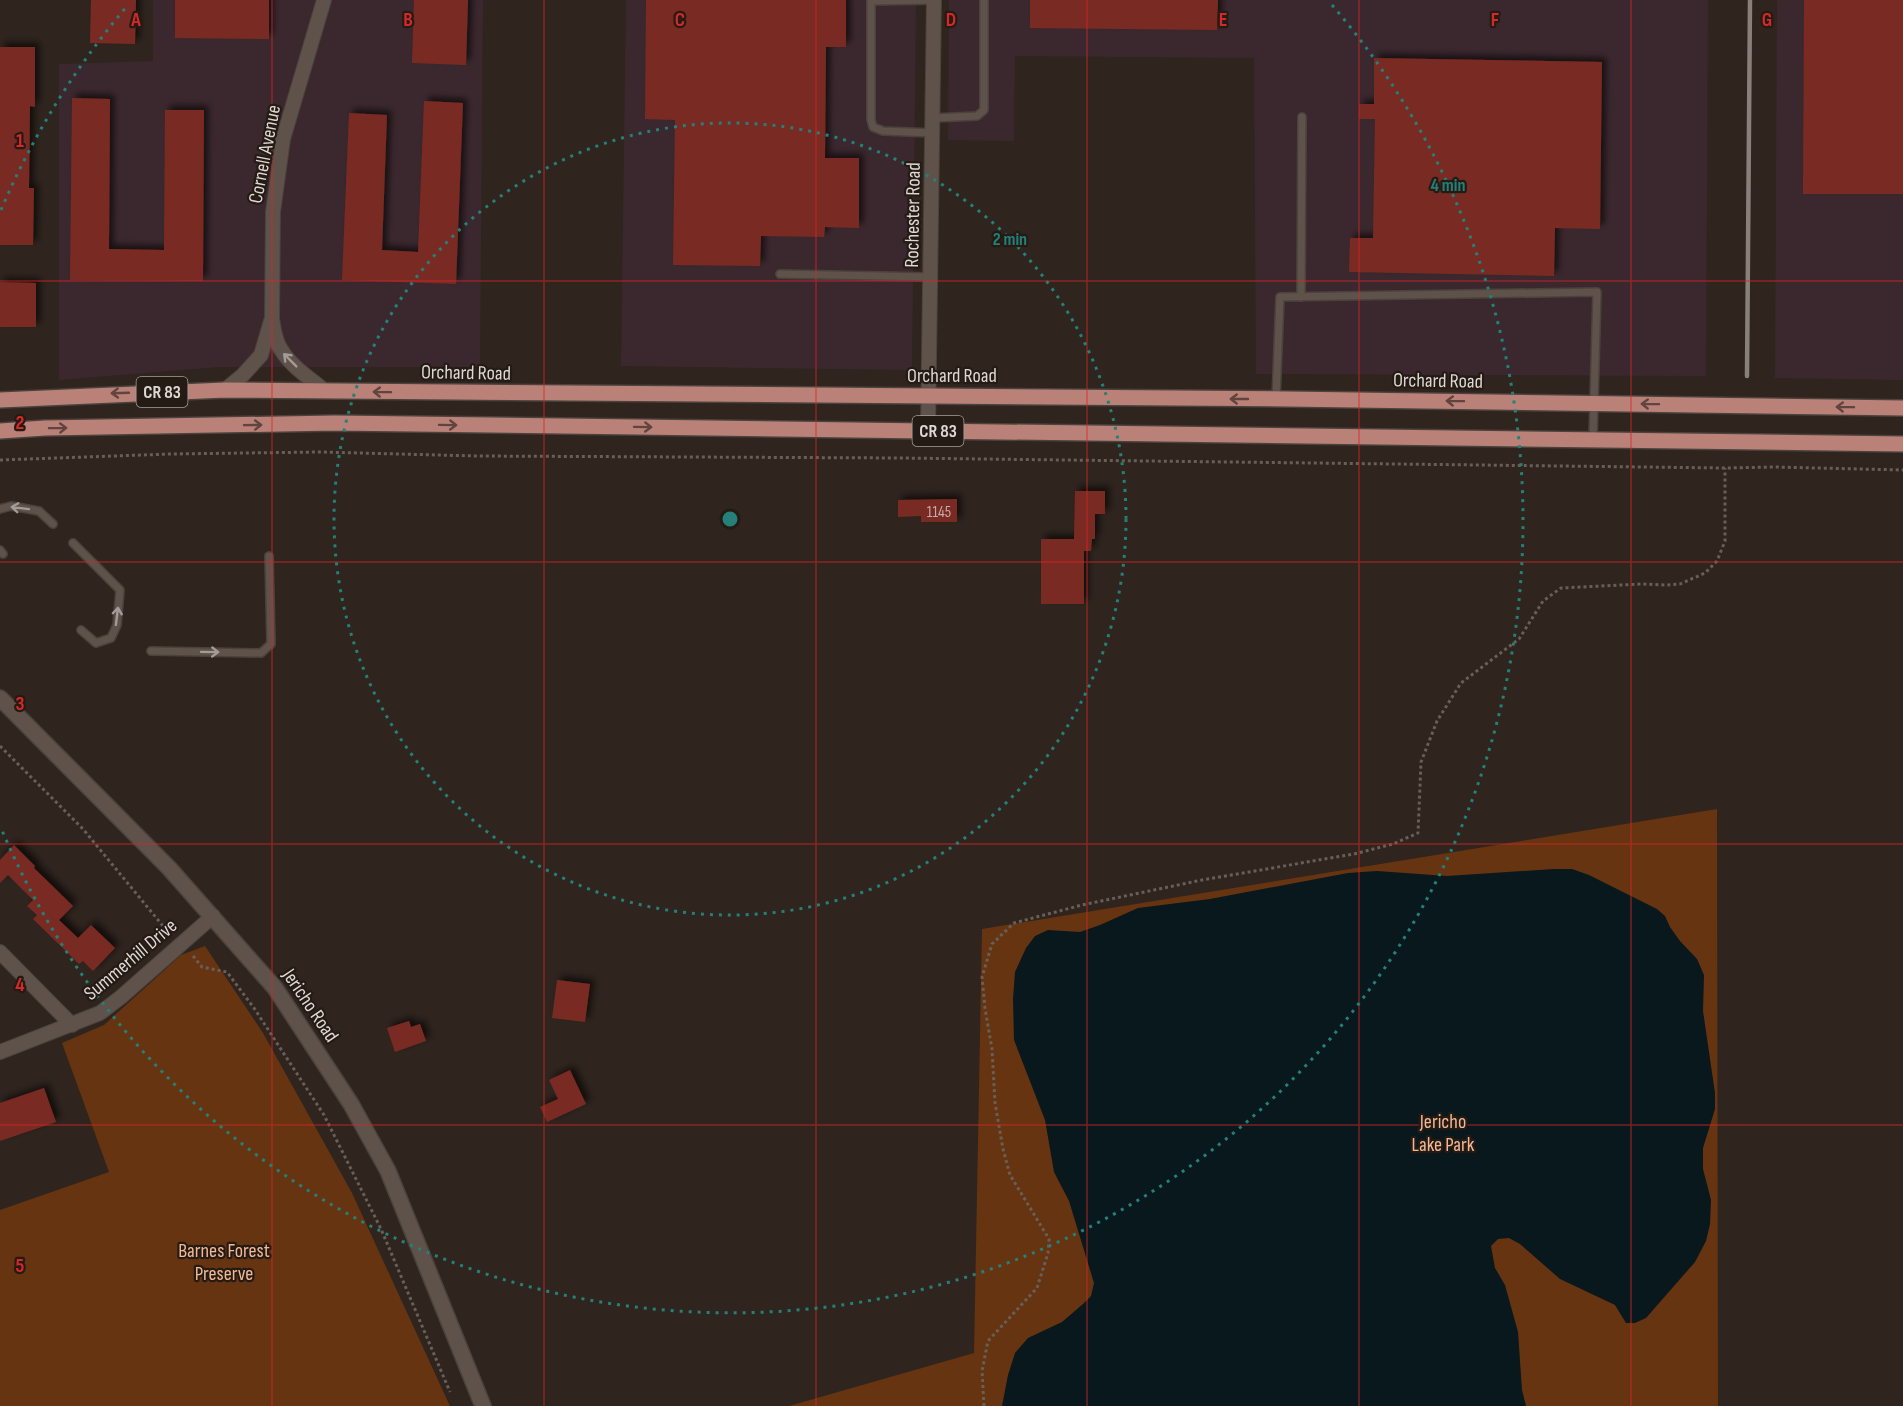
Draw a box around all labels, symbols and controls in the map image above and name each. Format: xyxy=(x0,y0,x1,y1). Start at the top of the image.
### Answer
text: A xyxy=(130,8,141,32)
text: B xyxy=(403,8,413,32)
text: C xyxy=(675,8,685,32)
text: D xyxy=(946,8,956,32)
text: E xyxy=(1219,8,1227,32)
text: F xyxy=(1491,8,1499,32)
text: G xyxy=(1762,8,1772,32)
street label: Cornell Avenue xyxy=(244,103,286,205)
text: 1 xyxy=(16,129,24,153)
street label: Rochester Road xyxy=(900,162,926,268)
text: 4 min xyxy=(1431,175,1465,196)
text: 2 min xyxy=(993,229,1027,250)
one-way arrow xyxy=(283,353,298,367)
street label: Orchard Road xyxy=(421,360,511,386)
street label: Orchard Road xyxy=(907,364,997,388)
street label: Orchard Road xyxy=(1393,368,1483,394)
road number: CR 83 xyxy=(136,377,188,407)
one-way arrow xyxy=(372,386,392,397)
one-way arrow xyxy=(110,388,130,399)
one-way arrow xyxy=(1229,393,1249,405)
one-way arrow xyxy=(1445,396,1465,407)
one-way arrow xyxy=(1640,398,1660,410)
one-way arrow xyxy=(1835,401,1855,413)
text: 2 xyxy=(16,411,24,435)
road number: CR 83 xyxy=(912,416,964,446)
one-way arrow xyxy=(243,419,263,431)
one-way arrow xyxy=(438,419,458,430)
one-way arrow xyxy=(48,422,68,434)
one-way arrow xyxy=(633,422,653,433)
one-way arrow xyxy=(10,502,30,513)
house number: 1145 xyxy=(927,503,951,522)
centre of rings xyxy=(720,509,740,529)
one-way arrow xyxy=(112,607,123,627)
one-way arrow xyxy=(199,646,219,658)
text: 3 xyxy=(16,692,25,716)
street label: Summerhill Drive xyxy=(79,914,182,1006)
street label: Jericho Road xyxy=(276,964,343,1047)
text: 4 xyxy=(15,973,25,997)
park label: Jericho Lake Park xyxy=(1412,1110,1475,1157)
park label: Barnes Forest Preserve xyxy=(178,1239,270,1286)
text: 5 xyxy=(16,1254,25,1278)

